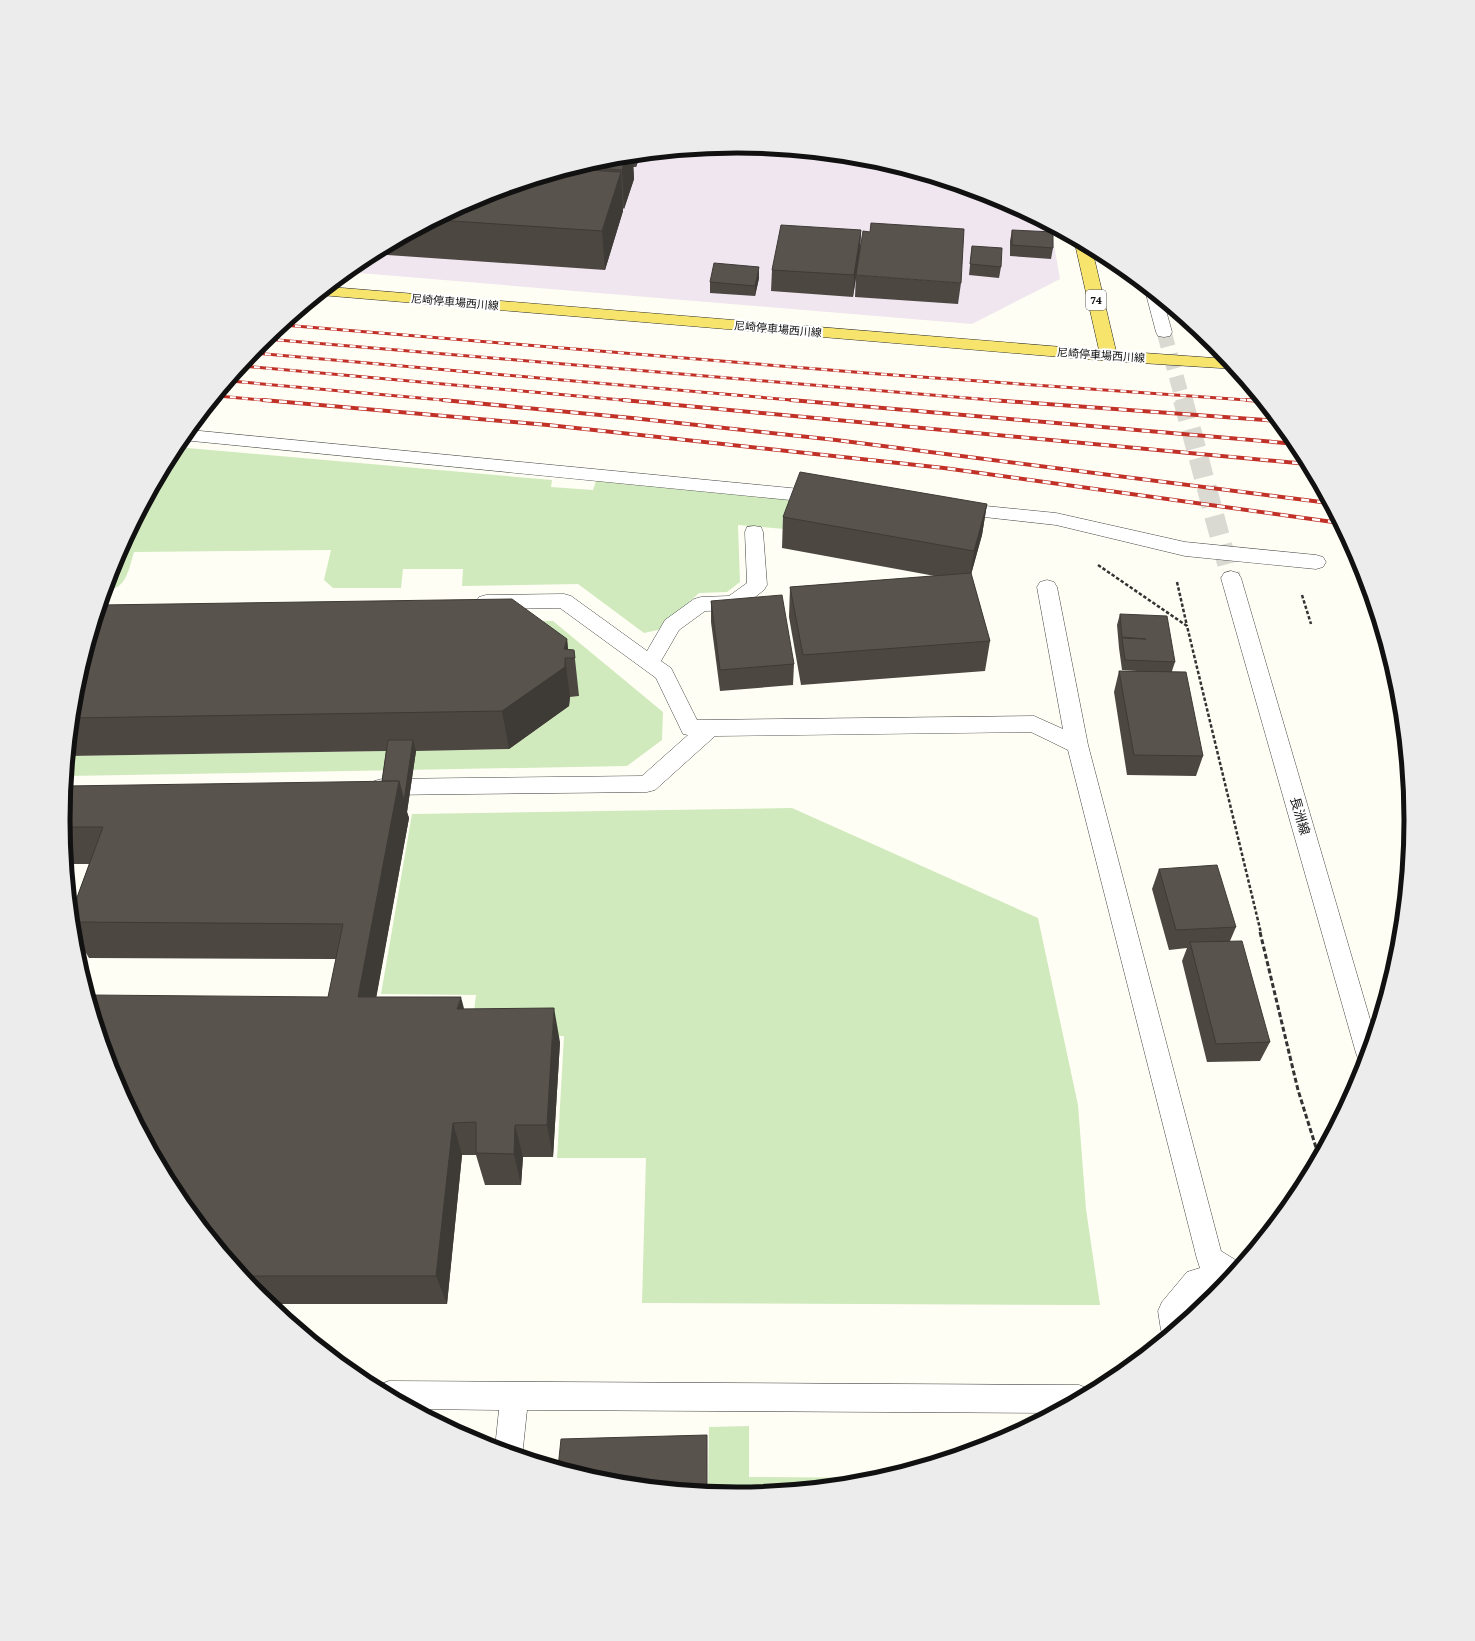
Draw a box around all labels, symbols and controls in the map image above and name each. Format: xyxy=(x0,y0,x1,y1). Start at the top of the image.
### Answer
road number: 74 xyxy=(1086,290,1106,310)
street label: 尼崎停車場西川線 xyxy=(411,292,499,312)
street label: 尼崎停車場西川線 xyxy=(734,319,822,339)
street label: 尼崎停車場西川線 xyxy=(1057,346,1145,364)
street label: 長洲線 xyxy=(1287,795,1313,837)

